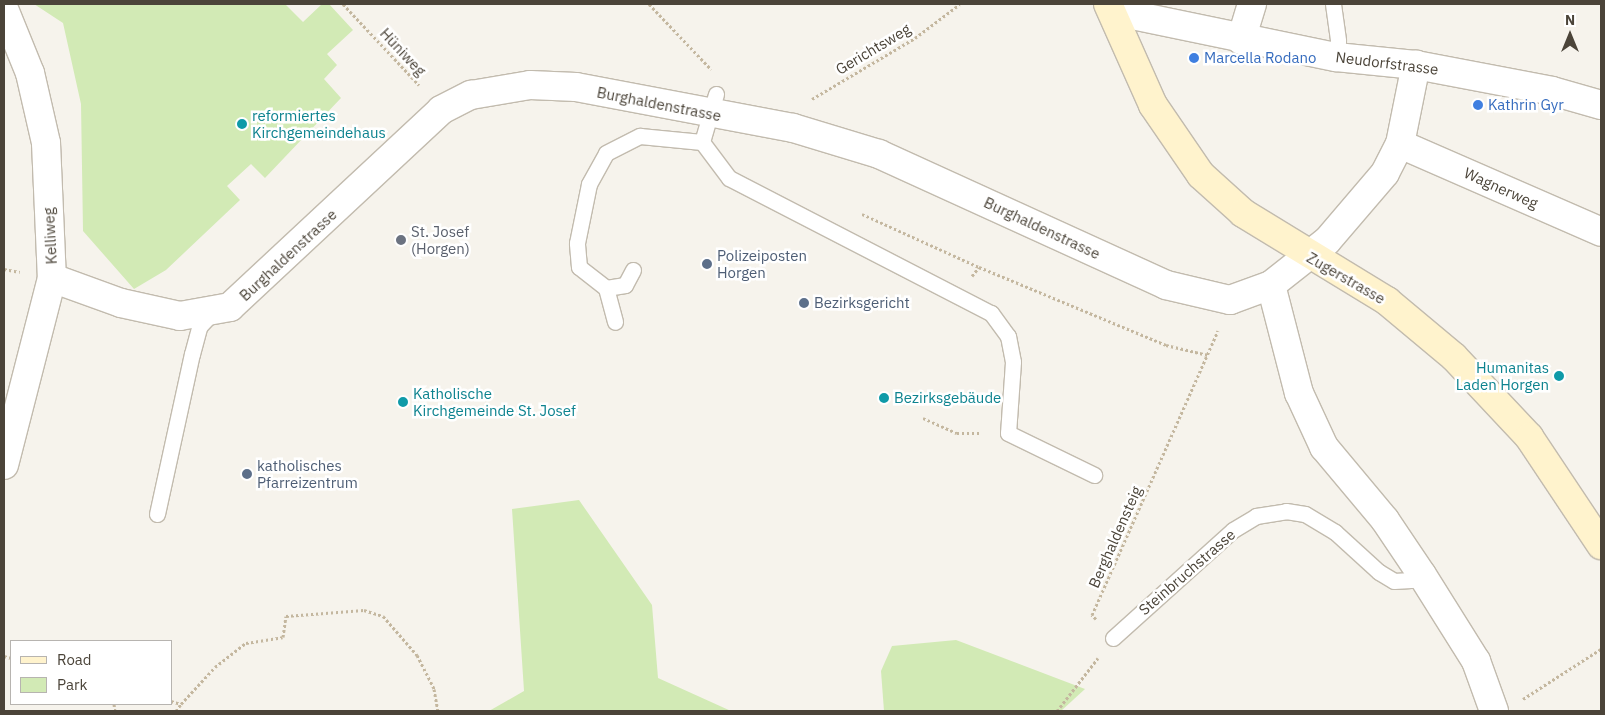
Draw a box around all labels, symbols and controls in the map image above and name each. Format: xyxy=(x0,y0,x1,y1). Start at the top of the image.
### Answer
north arrow xyxy=(1545,10,1595,60)
text: N xyxy=(1565,11,1575,29)
street label: Gerichtsweg xyxy=(832,20,914,78)
street label: Hüniweg xyxy=(376,24,430,80)
street label: Neudorfstrasse xyxy=(1335,48,1439,78)
place label: Marcella Rodano xyxy=(1204,49,1316,67)
marker: Marcella Rodano xyxy=(1188,52,1200,64)
street label: Burghaldenstrasse xyxy=(595,83,723,125)
place label: Kathrin Gyr xyxy=(1488,96,1564,114)
marker: Kathrin Gyr xyxy=(1472,99,1484,111)
place label: reformiertes Kirchgemeindehaus xyxy=(252,106,386,141)
marker: reformiertes Kirchgemeindehaus xyxy=(236,118,248,130)
street label: Wagnerweg xyxy=(1461,164,1541,212)
street label: Burghaldenstrasse xyxy=(981,193,1103,263)
street label: Burghaldenstrasse xyxy=(236,205,340,305)
street label: Kelliweg xyxy=(40,207,60,265)
place label: St. Josef (Horgen) xyxy=(411,222,470,257)
marker: St. Josef (Horgen) xyxy=(395,234,407,246)
place label: Polizeiposten Horgen xyxy=(717,246,807,281)
street label: Zugerstrasse xyxy=(1304,248,1388,308)
marker: Polizeiposten Horgen xyxy=(701,258,713,270)
place label: Bezirksgericht xyxy=(814,294,910,312)
marker: Bezirksgericht xyxy=(798,297,810,309)
place label: Humanitas Laden Horgen xyxy=(1456,358,1549,393)
marker: Humanitas Laden Horgen xyxy=(1553,370,1565,382)
place label: Katholische Kirchgemeinde St. Josef xyxy=(413,384,576,419)
place label: Bezirksgebäude xyxy=(894,389,1001,407)
marker: Bezirksgebäude xyxy=(878,392,890,404)
marker: Katholische Kirchgemeinde St. Josef xyxy=(397,396,409,408)
place label: katholisches Pfarreizentrum xyxy=(257,456,358,491)
marker: katholisches Pfarreizentrum xyxy=(241,468,253,480)
street label: Berghaldensteig xyxy=(1085,483,1145,591)
street label: Steinbruchstrasse xyxy=(1135,525,1239,619)
legend xyxy=(10,640,172,705)
text: Road xyxy=(57,650,92,669)
text: Park xyxy=(57,675,87,694)

